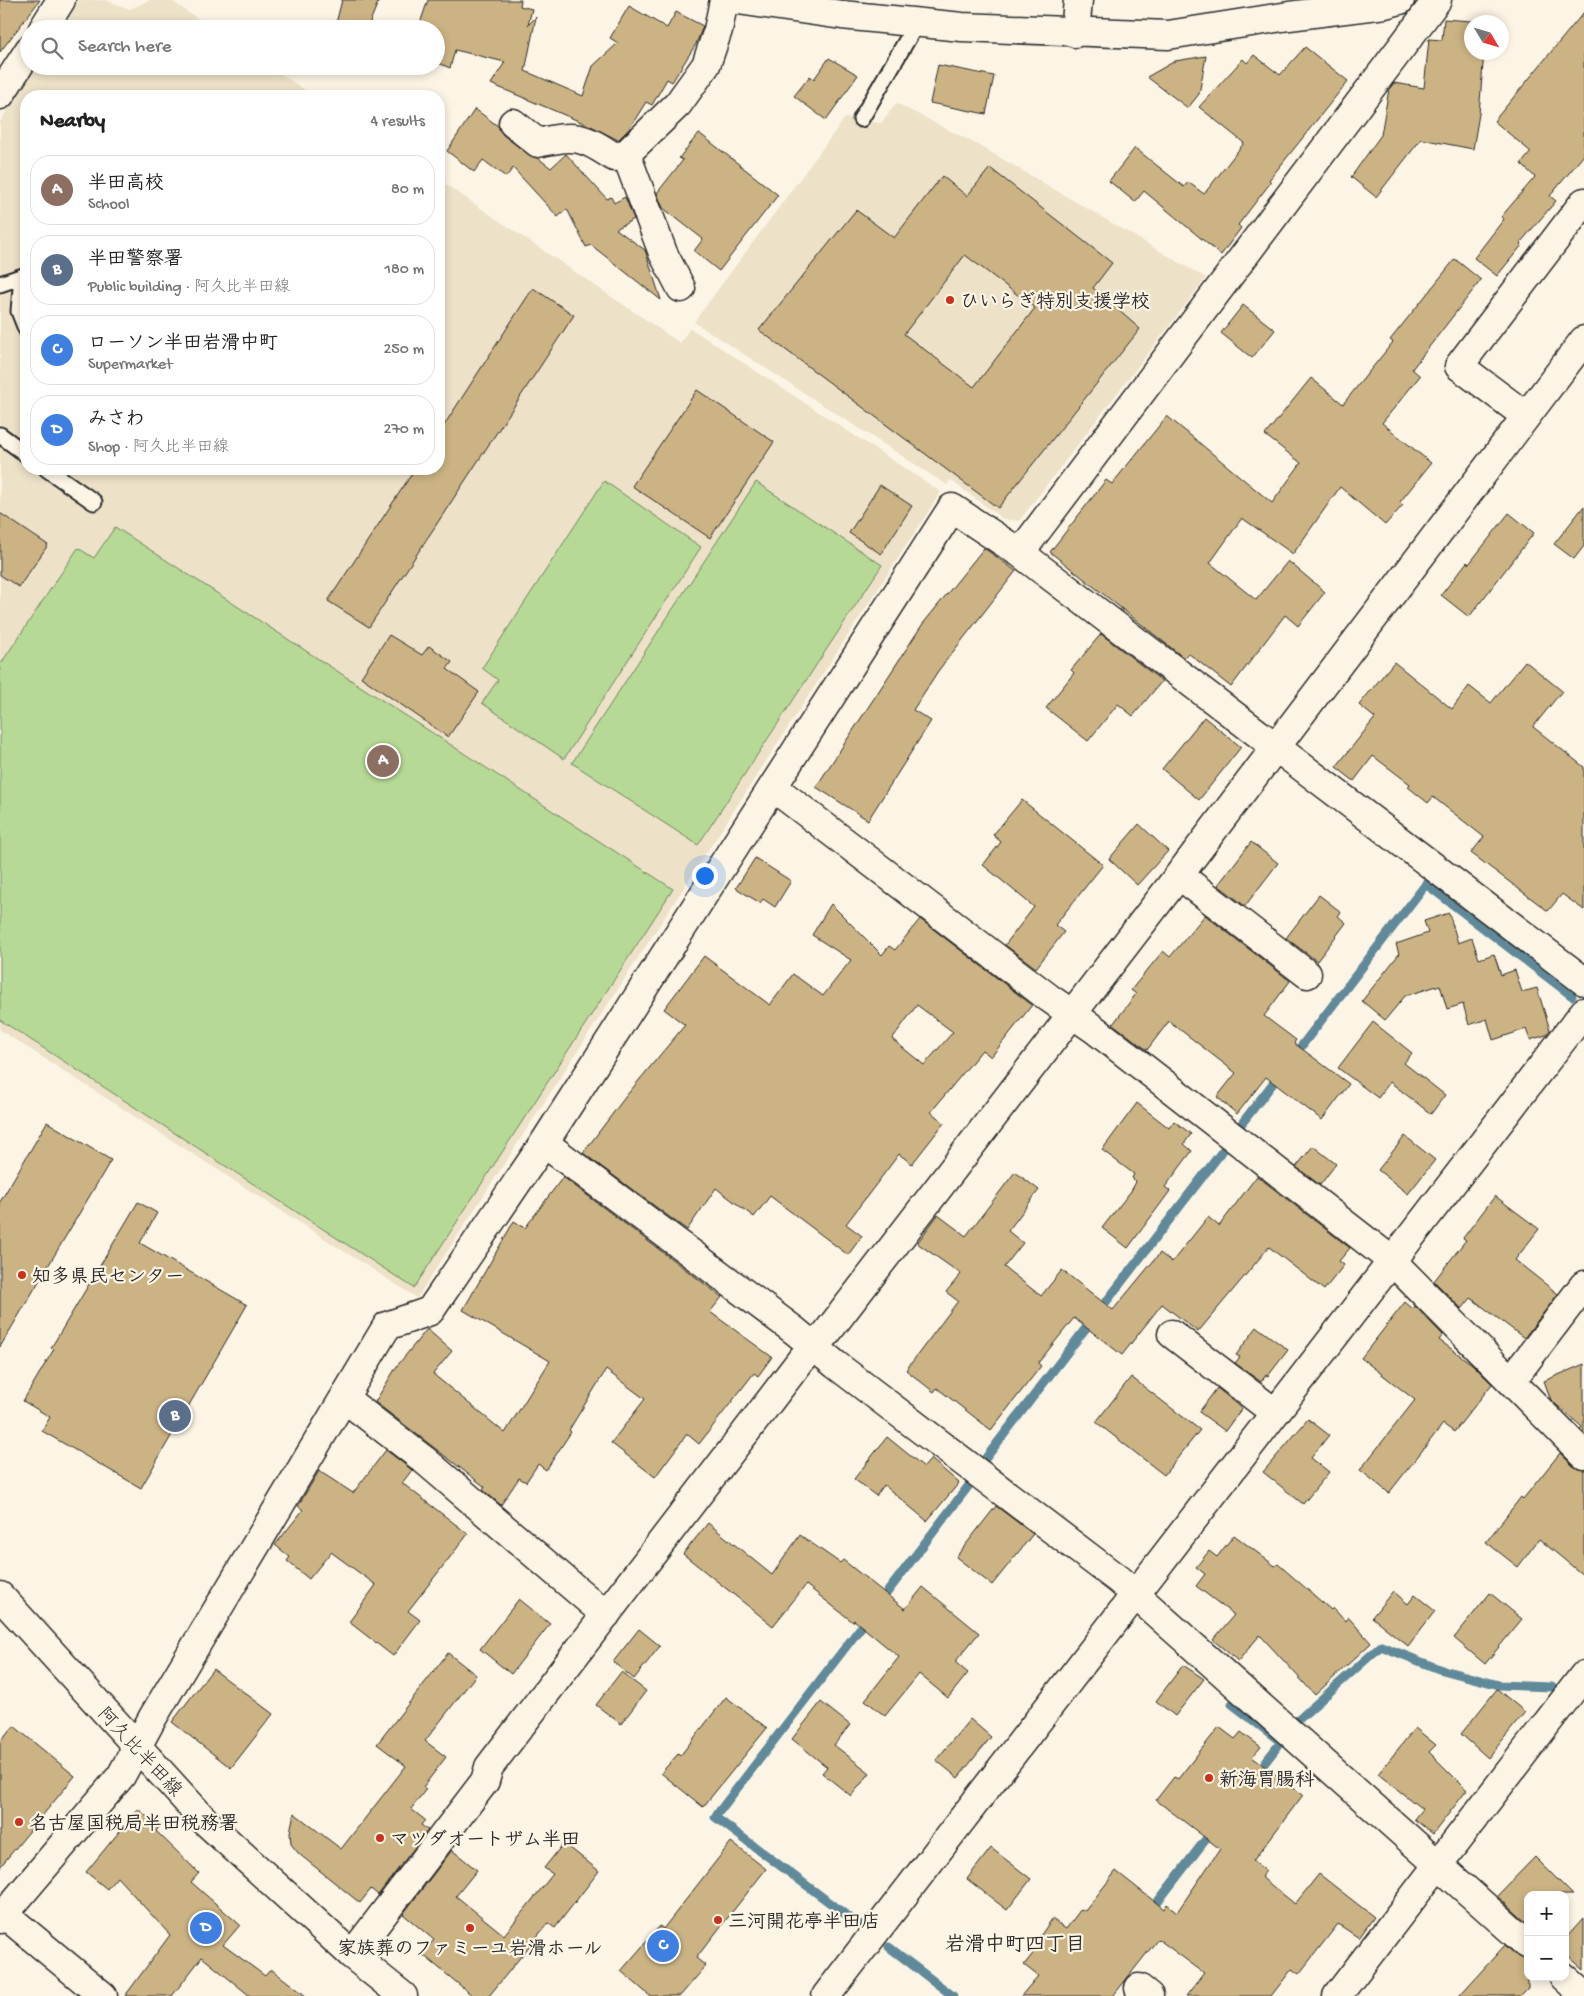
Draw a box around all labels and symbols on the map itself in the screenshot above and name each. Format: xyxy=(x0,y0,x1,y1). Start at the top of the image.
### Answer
north arrow xyxy=(1464,15,1509,60)
place label: ひいらぎ特別支援学校 xyxy=(960,291,1150,315)
marker: ひいらぎ特別支援学校 xyxy=(944,294,956,306)
pin: A xyxy=(367,742,399,780)
your location xyxy=(692,863,718,889)
place label: 知多県民センター xyxy=(32,1266,184,1290)
marker: 知多県民センター xyxy=(16,1269,28,1281)
pin: B xyxy=(159,1397,191,1435)
street label: 阿久比半田線 xyxy=(91,1703,186,1803)
place label: 新海胃腸科 xyxy=(1219,1769,1315,1793)
marker: 新海胃腸科 xyxy=(1203,1772,1215,1784)
place label: 名古屋国税局半田税務署 xyxy=(29,1813,238,1837)
marker: 名古屋国税局半田税務署 xyxy=(13,1816,25,1828)
place label: マツダオートザム半田 xyxy=(390,1829,580,1853)
marker: マツダオートザム半田 xyxy=(374,1832,386,1844)
pin: D xyxy=(190,1909,222,1947)
place label: 三河開花亭半田店 xyxy=(728,1911,880,1935)
marker: 三河開花亭半田店 xyxy=(712,1914,724,1926)
marker: 家族葬のファミーユ岩滑ホール xyxy=(464,1922,476,1934)
pin: C xyxy=(647,1927,679,1965)
district label: 岩滑中町四丁目 xyxy=(945,1933,1085,1958)
place label: 家族葬のファミーユ岩滑ホール xyxy=(337,1938,603,1962)

